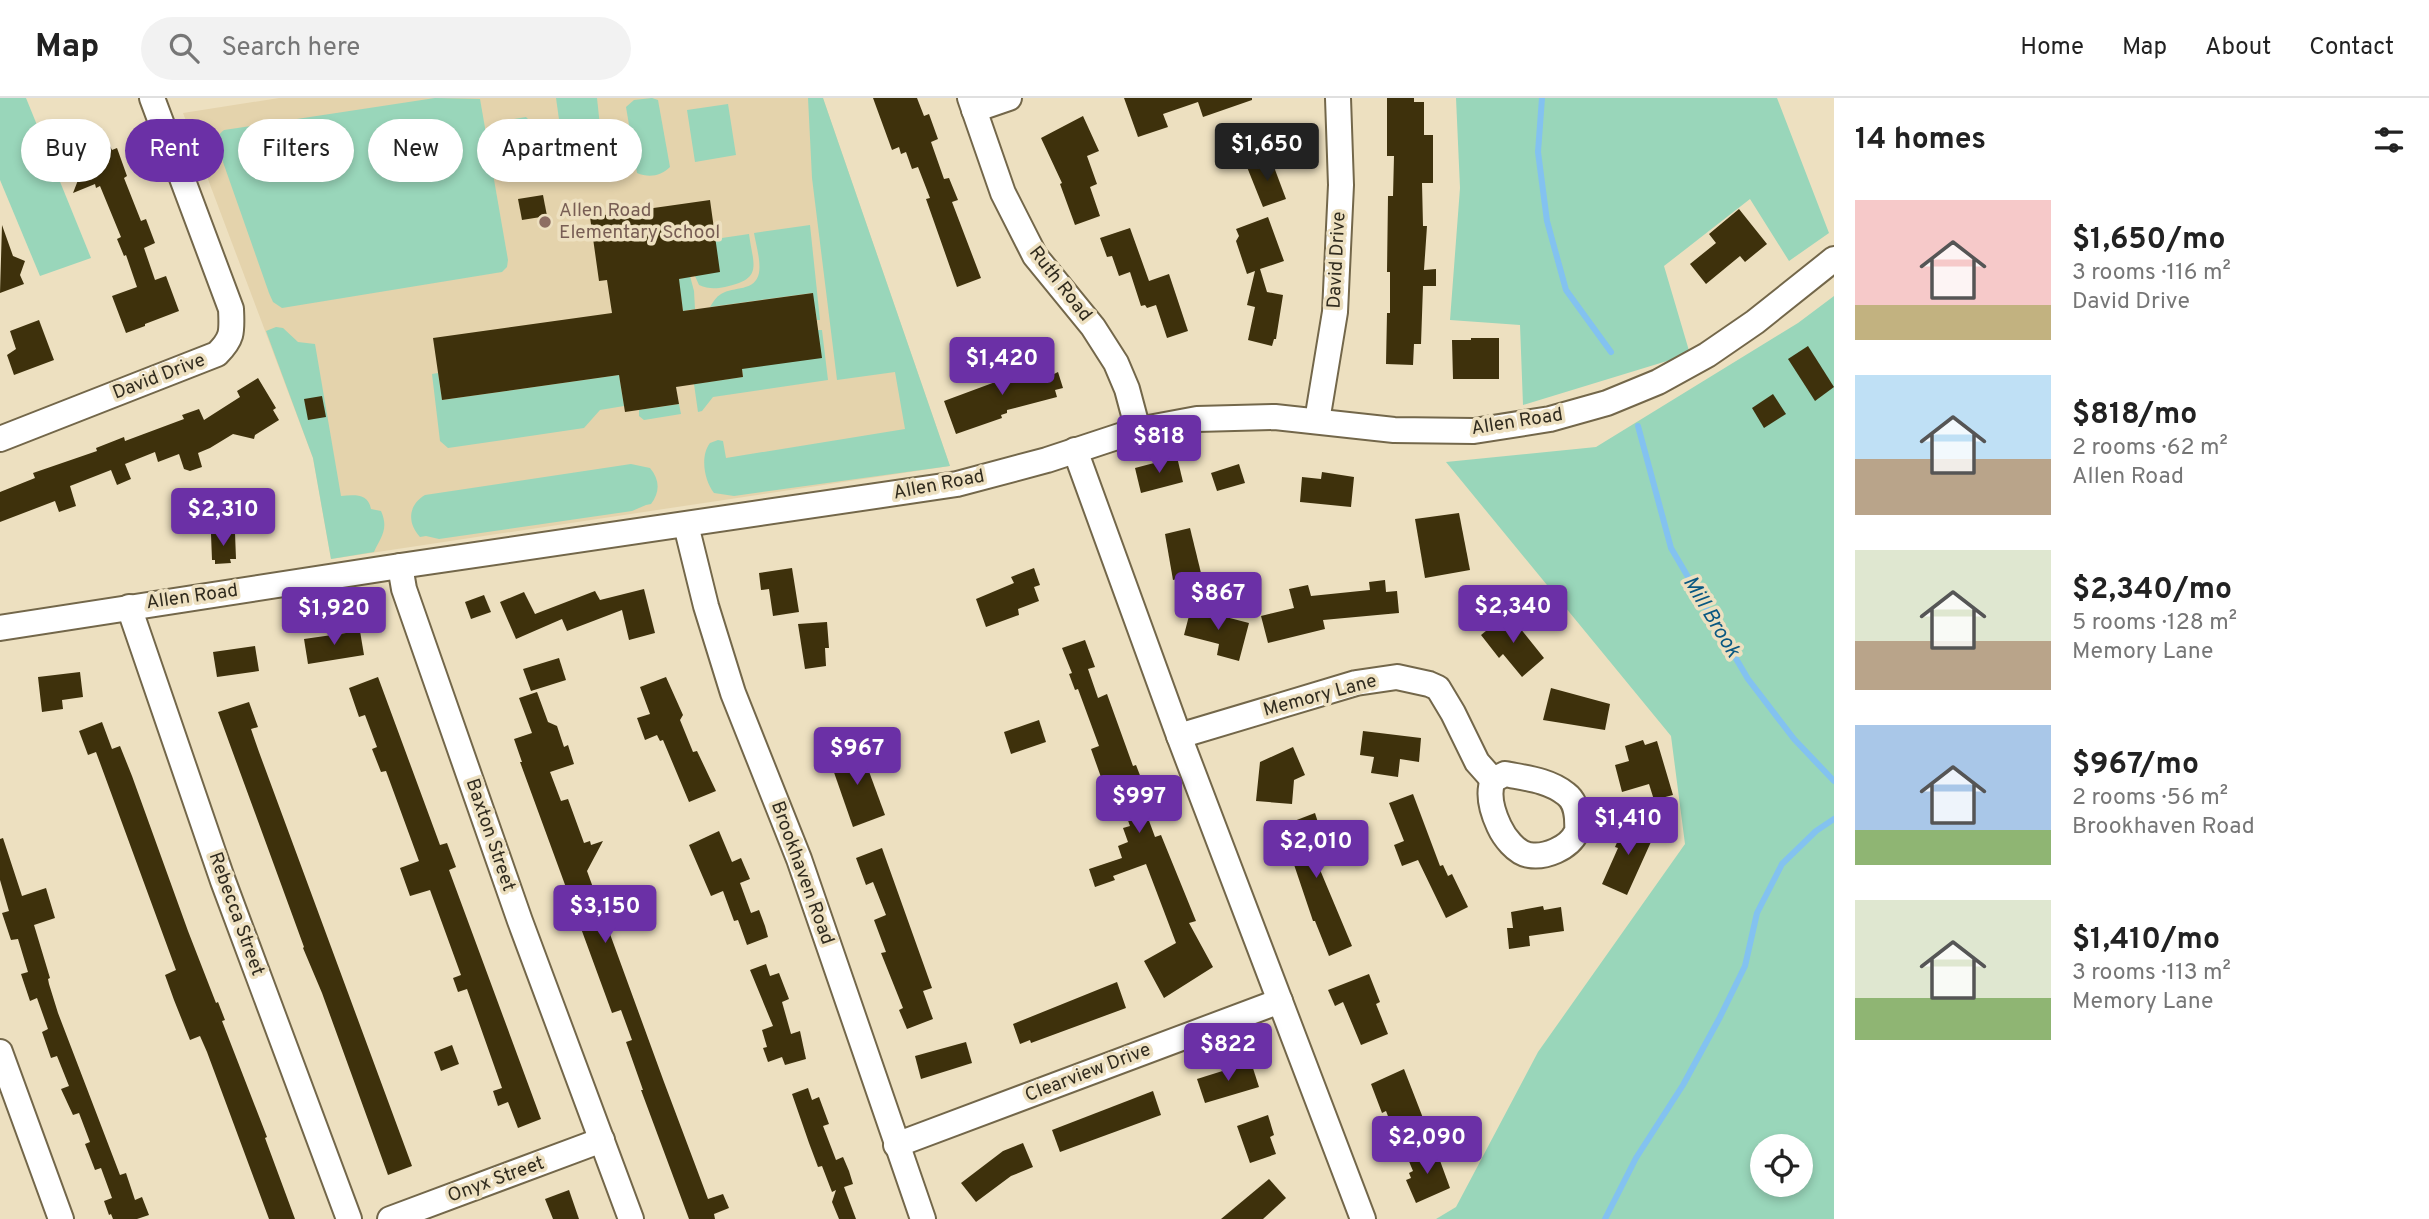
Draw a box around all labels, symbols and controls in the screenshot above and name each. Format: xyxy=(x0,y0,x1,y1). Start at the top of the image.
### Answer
search box xyxy=(141,17,631,80)
text: Map xyxy=(35,27,99,69)
icon: search xyxy=(165,29,203,67)
text: Search here xyxy=(221,32,360,65)
text: Home xyxy=(2020,33,2084,63)
text: Map xyxy=(2122,33,2167,63)
text: About xyxy=(2205,33,2271,63)
text: Contact xyxy=(2309,33,2394,63)
chip: Buy xyxy=(21,119,111,182)
chip: Rent xyxy=(125,119,224,182)
chip: Filters xyxy=(238,119,354,182)
chip: New xyxy=(368,119,463,182)
chip: Apartment xyxy=(477,119,642,182)
icon: filters xyxy=(2370,121,2408,159)
text: 14 homes xyxy=(1855,122,1986,159)
pin: $1,650 xyxy=(1210,123,1324,183)
text: $1,650 xyxy=(1231,131,1303,160)
place label: Allen Road Elementary School xyxy=(559,199,720,245)
street label: David Drive xyxy=(1322,211,1352,309)
marker: Allen Road Elementary School xyxy=(537,214,553,230)
text: $1,650/mo xyxy=(2072,222,2225,259)
icon: home xyxy=(1911,228,1995,312)
street label: Ruth Road xyxy=(1023,242,1097,326)
text: 3 rooms · 116 m² xyxy=(2072,259,2231,288)
text: David Drive xyxy=(2072,288,2190,317)
pin: $1,420 xyxy=(945,338,1059,397)
text: $1,420 xyxy=(965,345,1039,374)
street label: David Drive xyxy=(109,348,209,406)
text: $818/mo xyxy=(2072,397,2197,434)
street label: Allen Road xyxy=(1469,403,1565,441)
icon: home xyxy=(1911,403,1995,487)
pin: $818 xyxy=(1118,416,1200,475)
text: $818 xyxy=(1133,423,1185,452)
text: 2 rooms · 62 m² xyxy=(2072,434,2228,463)
text: Allen Road xyxy=(2072,463,2184,492)
street label: Allen Road xyxy=(891,464,987,506)
pin: $2,310 xyxy=(166,489,280,548)
text: $2,310 xyxy=(187,496,259,525)
water label: Mill Brook xyxy=(1676,571,1746,663)
text: $2,340/mo xyxy=(2072,572,2232,609)
pin: $867 xyxy=(1177,573,1259,632)
icon: home xyxy=(1911,578,1995,662)
street label: Allen Road xyxy=(145,579,239,615)
text: $867 xyxy=(1191,580,1245,609)
pin: $2,340 xyxy=(1456,586,1570,645)
pin: $1,920 xyxy=(277,588,391,647)
text: $2,340 xyxy=(1474,593,1552,622)
text: $1,920 xyxy=(298,595,370,624)
text: 5 rooms · 128 m² xyxy=(2072,609,2237,638)
text: Memory Lane xyxy=(2072,638,2213,667)
street label: Memory Lane xyxy=(1261,669,1379,723)
pin: $967 xyxy=(816,728,898,787)
text: $967 xyxy=(830,735,884,764)
text: $967/mo xyxy=(2072,747,2199,784)
icon: home xyxy=(1911,753,1995,837)
street label: Baxton Street xyxy=(460,776,520,894)
pin: $997 xyxy=(1098,776,1180,835)
text: $997 xyxy=(1112,783,1166,812)
text: 2 rooms · 56 m² xyxy=(2072,784,2228,813)
street label: Brookhaven Road xyxy=(765,798,839,948)
pin: $1,410 xyxy=(1571,798,1685,857)
text: $1,410 xyxy=(1594,805,1662,834)
text: Brookhaven Road xyxy=(2072,813,2255,842)
pin: $2,010 xyxy=(1259,820,1373,880)
text: $2,010 xyxy=(1279,828,1353,857)
street label: Rebecca Street xyxy=(203,849,269,979)
pin: $3,150 xyxy=(548,886,662,945)
text: $3,150 xyxy=(569,893,641,922)
text: $1,410/mo xyxy=(2072,922,2220,959)
icon: home xyxy=(1911,928,1995,1012)
text: 3 rooms · 113 m² xyxy=(2072,959,2231,988)
text: Memory Lane xyxy=(2072,988,2213,1017)
pin: $822 xyxy=(1187,1024,1269,1083)
text: $822 xyxy=(1200,1031,1256,1060)
street label: Clearview Drive xyxy=(1022,1038,1154,1108)
pin: $2,090 xyxy=(1370,1116,1484,1176)
text: $2,090 xyxy=(1388,1124,1466,1153)
map controls xyxy=(1750,1134,1813,1197)
button: locate xyxy=(1750,1134,1813,1197)
street label: Onyx Street xyxy=(444,1151,548,1209)

